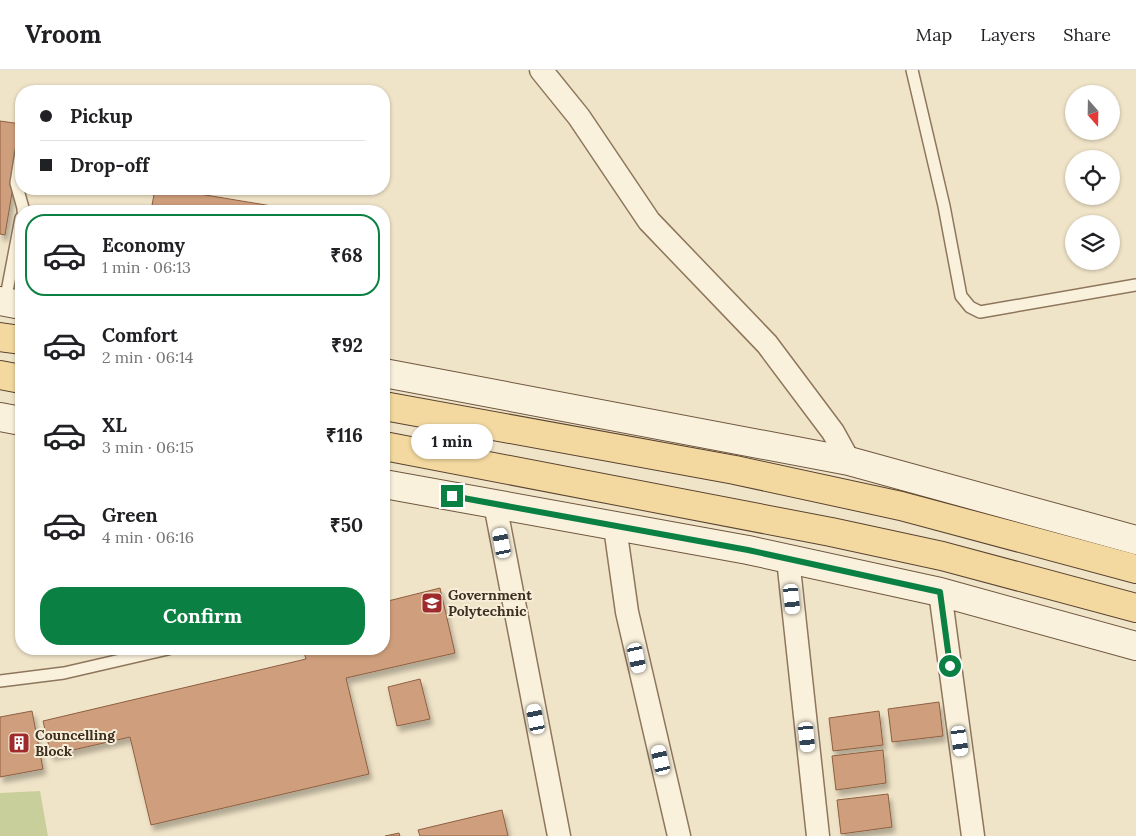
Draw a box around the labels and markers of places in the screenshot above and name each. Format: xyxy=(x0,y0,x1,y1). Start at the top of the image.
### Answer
place label: Government Polytechnic xyxy=(448,586,532,620)
school or university icon: Government Polytechnic xyxy=(420,591,444,615)
place label: Councelling Block xyxy=(35,726,116,760)
building icon: Councelling Block xyxy=(7,731,31,755)

